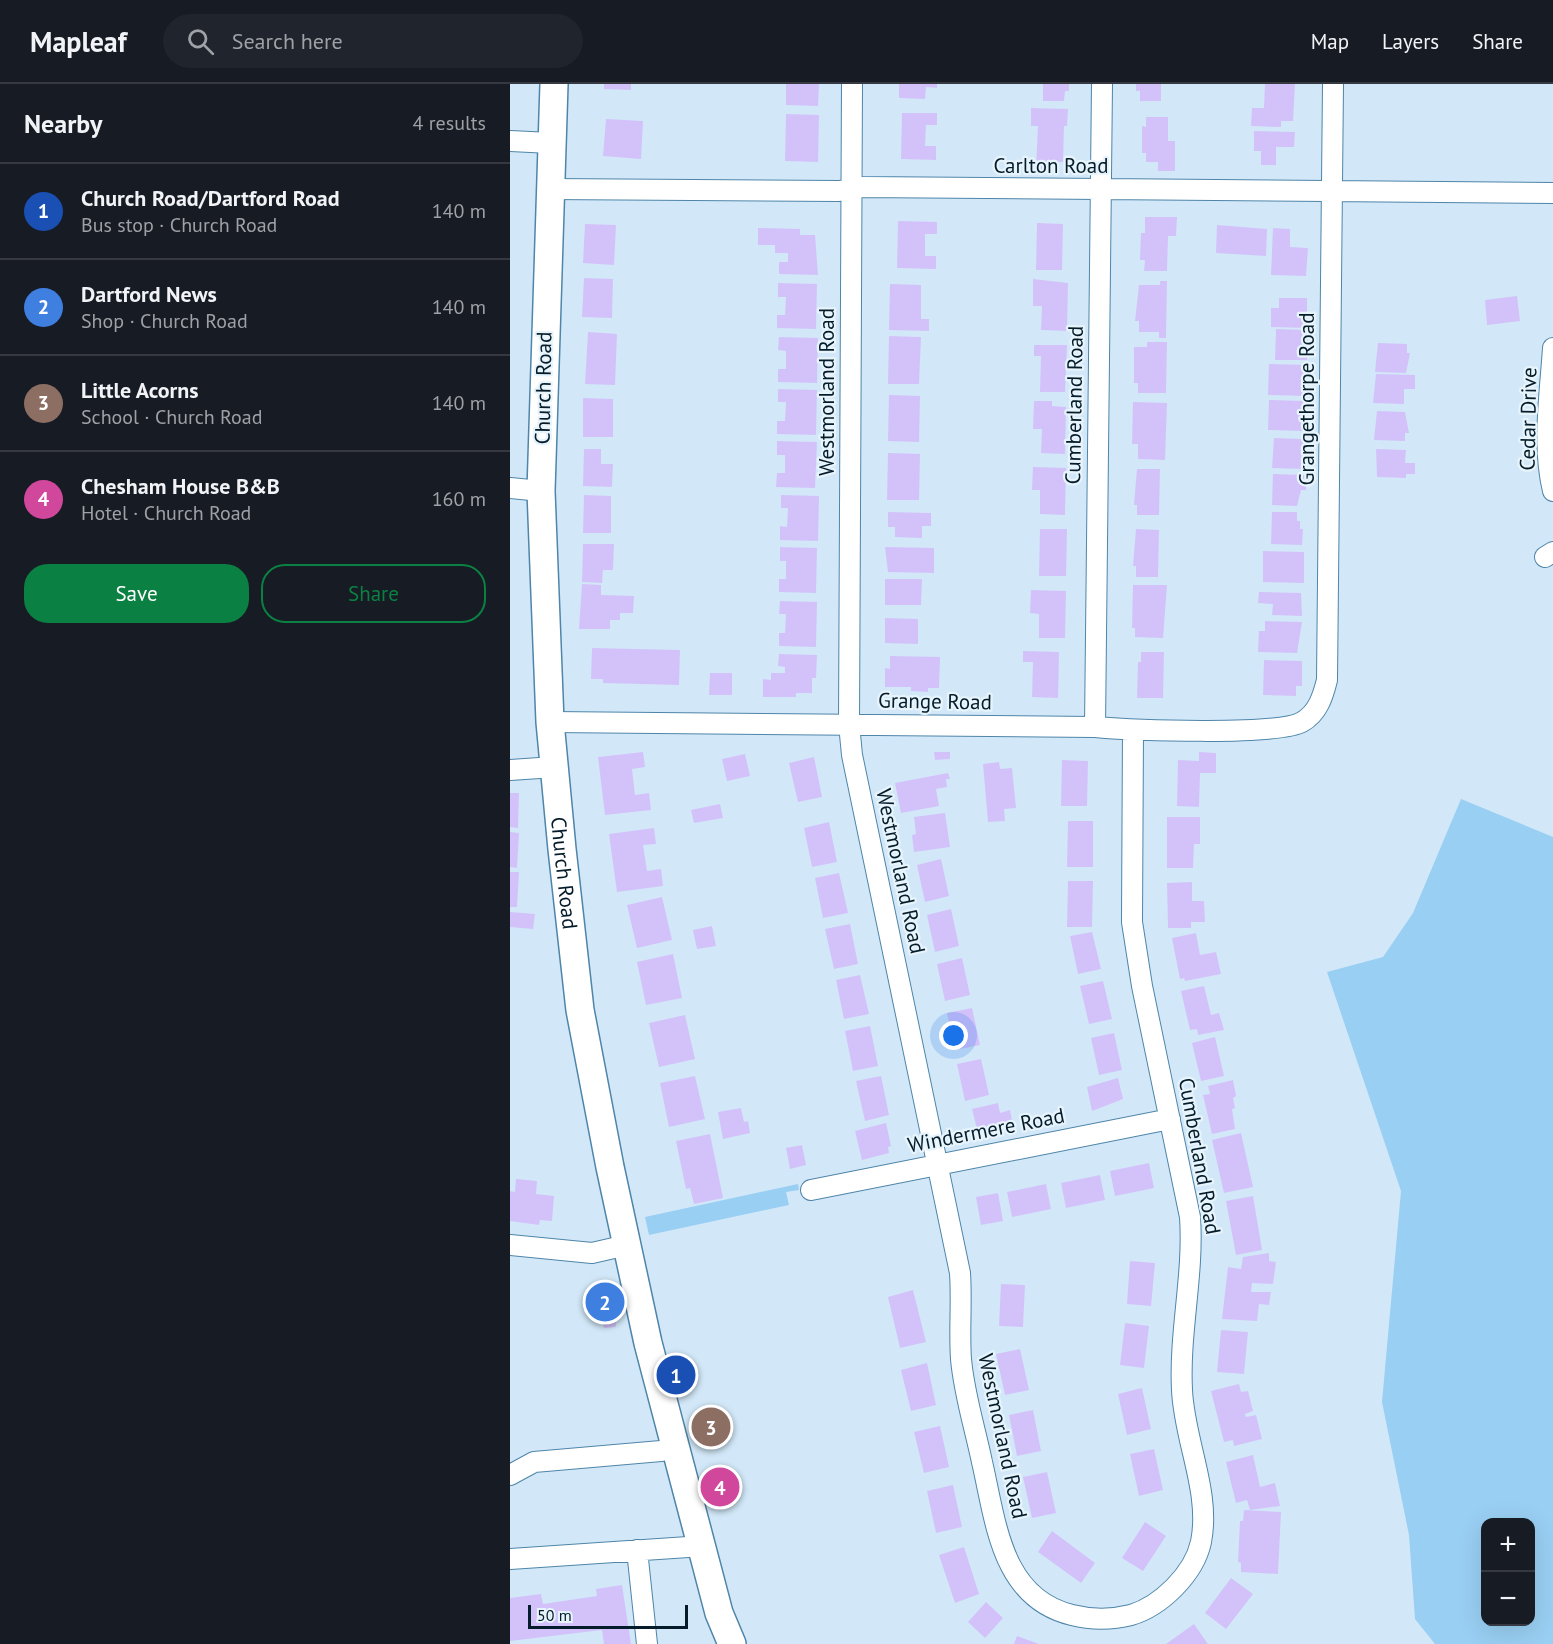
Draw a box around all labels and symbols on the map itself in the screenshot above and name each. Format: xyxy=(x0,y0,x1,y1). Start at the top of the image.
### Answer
street label: Carlton Road xyxy=(993,152,1109,179)
street label: Westmorland Road xyxy=(813,308,840,476)
street label: Grangethorpe Road xyxy=(1293,313,1320,485)
street label: Cumberland Road xyxy=(1059,325,1089,485)
street label: Church Road xyxy=(529,331,557,445)
street label: Cedar Drive xyxy=(1514,367,1542,471)
street label: Grange Road xyxy=(878,687,992,715)
street label: Westmorland Road xyxy=(870,786,932,956)
street label: Church Road xyxy=(546,815,584,931)
your location xyxy=(939,1021,968,1050)
street label: Cumberland Road xyxy=(1173,1076,1227,1236)
street label: Windermere Road xyxy=(905,1102,1067,1158)
pin: 2 xyxy=(586,1280,625,1324)
street label: Westmorland Road xyxy=(972,1351,1034,1521)
pin: 1 xyxy=(656,1352,696,1398)
pin: 3 xyxy=(692,1404,730,1450)
pin: 4 xyxy=(700,1464,740,1510)
scale bar xyxy=(528,1602,688,1630)

